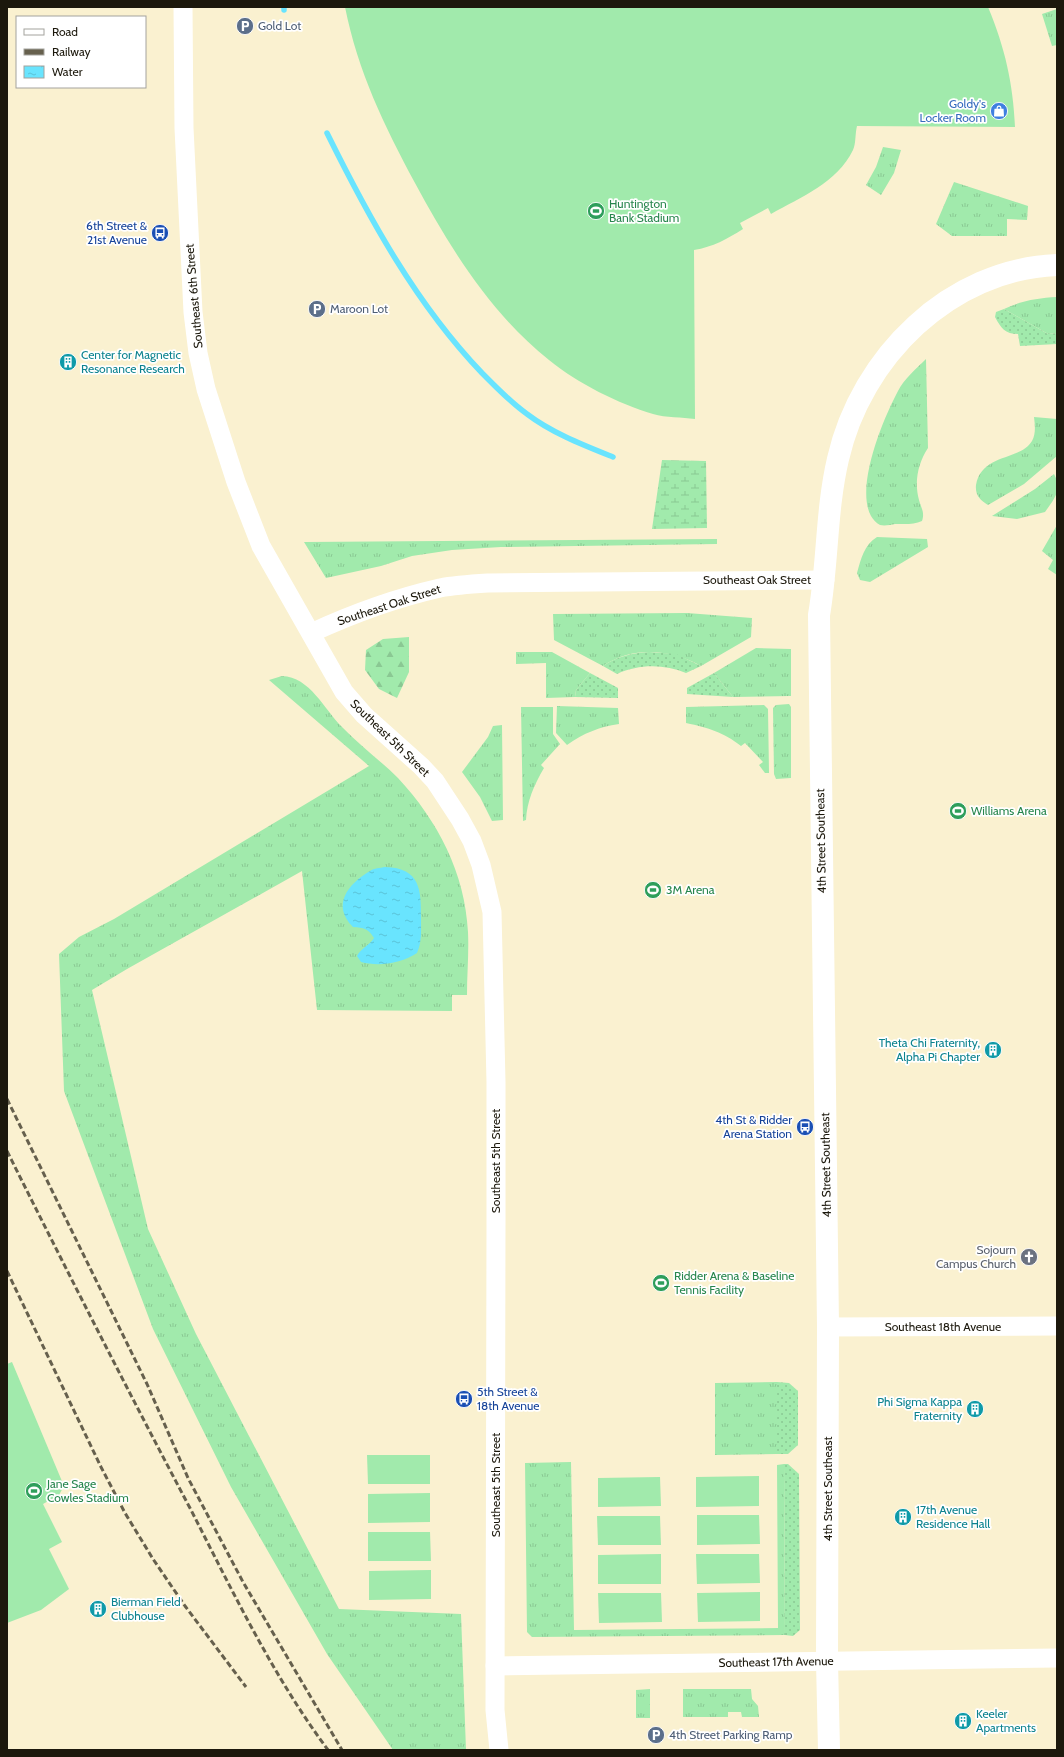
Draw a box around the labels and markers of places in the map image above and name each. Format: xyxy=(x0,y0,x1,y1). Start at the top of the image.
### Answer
parking icon: Gold Lot xyxy=(235,16,255,36)
place label: Gold Lot xyxy=(258,18,301,33)
place label: Goldy's Locker Room xyxy=(920,96,986,125)
shop icon: Goldy's Locker Room xyxy=(989,101,1009,121)
place label: Huntington Bank Stadium xyxy=(609,196,679,225)
sports icon: Huntington Bank Stadium xyxy=(586,201,606,221)
place label: 6th Street & 21st Avenue xyxy=(86,218,148,247)
bus stop icon: 6th Street & 21st Avenue xyxy=(150,223,170,243)
parking icon: Maroon Lot xyxy=(307,299,327,319)
place label: Maroon Lot xyxy=(330,301,388,316)
place label: Center for Magnetic Resonance Research xyxy=(81,347,185,376)
building icon: Center for Magnetic Resonance Research xyxy=(58,352,78,372)
sports icon: Williams Arena xyxy=(948,801,968,821)
place label: Williams Arena xyxy=(971,803,1047,818)
sports icon: 3M Arena xyxy=(643,880,663,900)
place label: 3M Arena xyxy=(666,882,715,897)
place label: Theta Chi Fraternity, Alpha Pi Chapter xyxy=(879,1035,980,1064)
building icon: Theta Chi Fraternity, Alpha Pi Chapter xyxy=(983,1040,1003,1060)
place label: 4th St & Ridder Arena Station xyxy=(715,1112,792,1141)
bus stop icon: 4th St & Ridder Arena Station xyxy=(795,1117,815,1137)
place label: Sojourn Campus Church xyxy=(936,1242,1016,1271)
church icon: Sojourn Campus Church xyxy=(1019,1247,1039,1267)
place label: Ridder Arena & Baseline Tennis Facility xyxy=(674,1268,794,1297)
sports icon: Ridder Arena & Baseline Tennis Facility xyxy=(651,1273,671,1293)
place label: 5th Street & 18th Avenue xyxy=(477,1384,540,1413)
bus stop icon: 5th Street & 18th Avenue xyxy=(454,1389,474,1409)
place label: Phi Sigma Kappa Fraternity xyxy=(877,1394,962,1423)
building icon: Phi Sigma Kappa Fraternity xyxy=(965,1399,985,1419)
place label: Jane Sage Cowles Stadium xyxy=(46,1476,129,1505)
sports icon: Jane Sage Cowles Stadium xyxy=(24,1481,44,1501)
place label: 17th Avenue Residence Hall xyxy=(916,1502,990,1531)
building icon: 17th Avenue Residence Hall xyxy=(893,1507,913,1527)
place label: Bierman Field Clubhouse xyxy=(111,1594,181,1623)
building icon: Bierman Field Clubhouse xyxy=(88,1599,108,1619)
place label: Keeler Apartments xyxy=(976,1706,1036,1735)
building icon: Keeler Apartments xyxy=(953,1711,973,1731)
parking icon: 4th Street Parking Ramp xyxy=(646,1725,666,1745)
place label: 4th Street Parking Ramp xyxy=(669,1727,793,1742)

